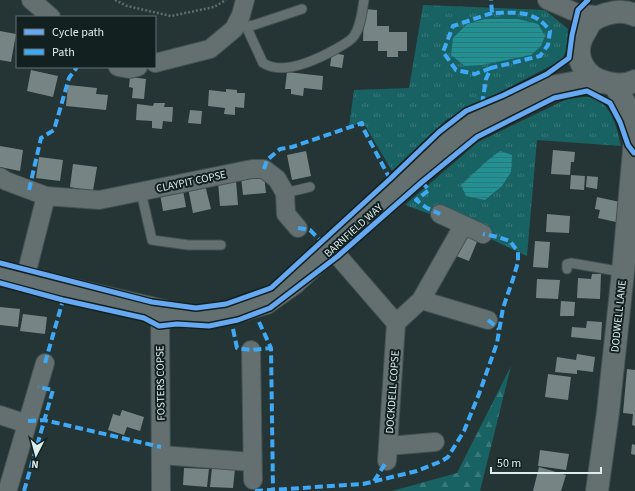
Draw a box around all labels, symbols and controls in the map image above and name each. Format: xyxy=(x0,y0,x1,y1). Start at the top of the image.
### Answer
legend xyxy=(16,16,156,68)
text: Cycle path xyxy=(52,24,104,41)
text: Path xyxy=(52,44,75,61)
street label: CLAYPIT COPSE xyxy=(155,167,228,196)
street label: BARNFIELD WAY xyxy=(321,200,386,261)
street label: DODWELL LANE xyxy=(607,279,630,353)
street label: FOSTERS COPSE xyxy=(152,345,169,421)
street label: DOCKDELL COPSE xyxy=(382,350,403,434)
north arrow xyxy=(16,435,56,475)
scale bar xyxy=(491,449,601,475)
text: 50 m xyxy=(497,455,521,472)
text: N xyxy=(31,457,39,472)

